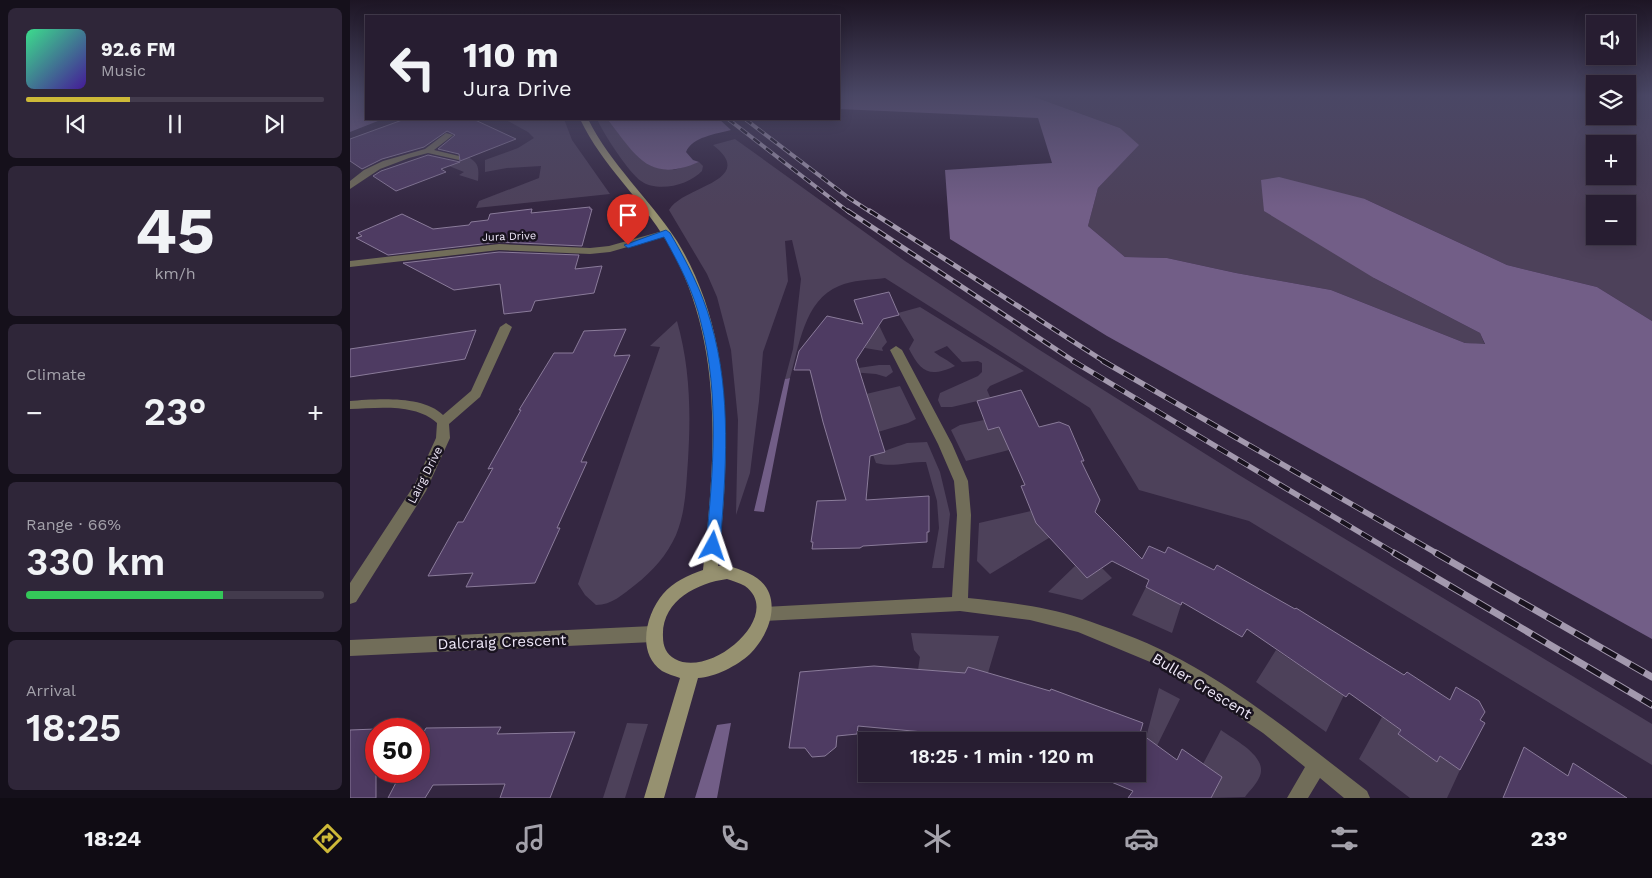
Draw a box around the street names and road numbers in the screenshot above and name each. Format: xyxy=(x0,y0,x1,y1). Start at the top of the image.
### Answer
street label: Jura Drive xyxy=(482,229,536,244)
street label: Lairg Drive xyxy=(405,444,445,506)
street label: Dalcraig Crescent xyxy=(437,631,568,653)
street label: Buller Crescent xyxy=(1149,649,1256,723)

